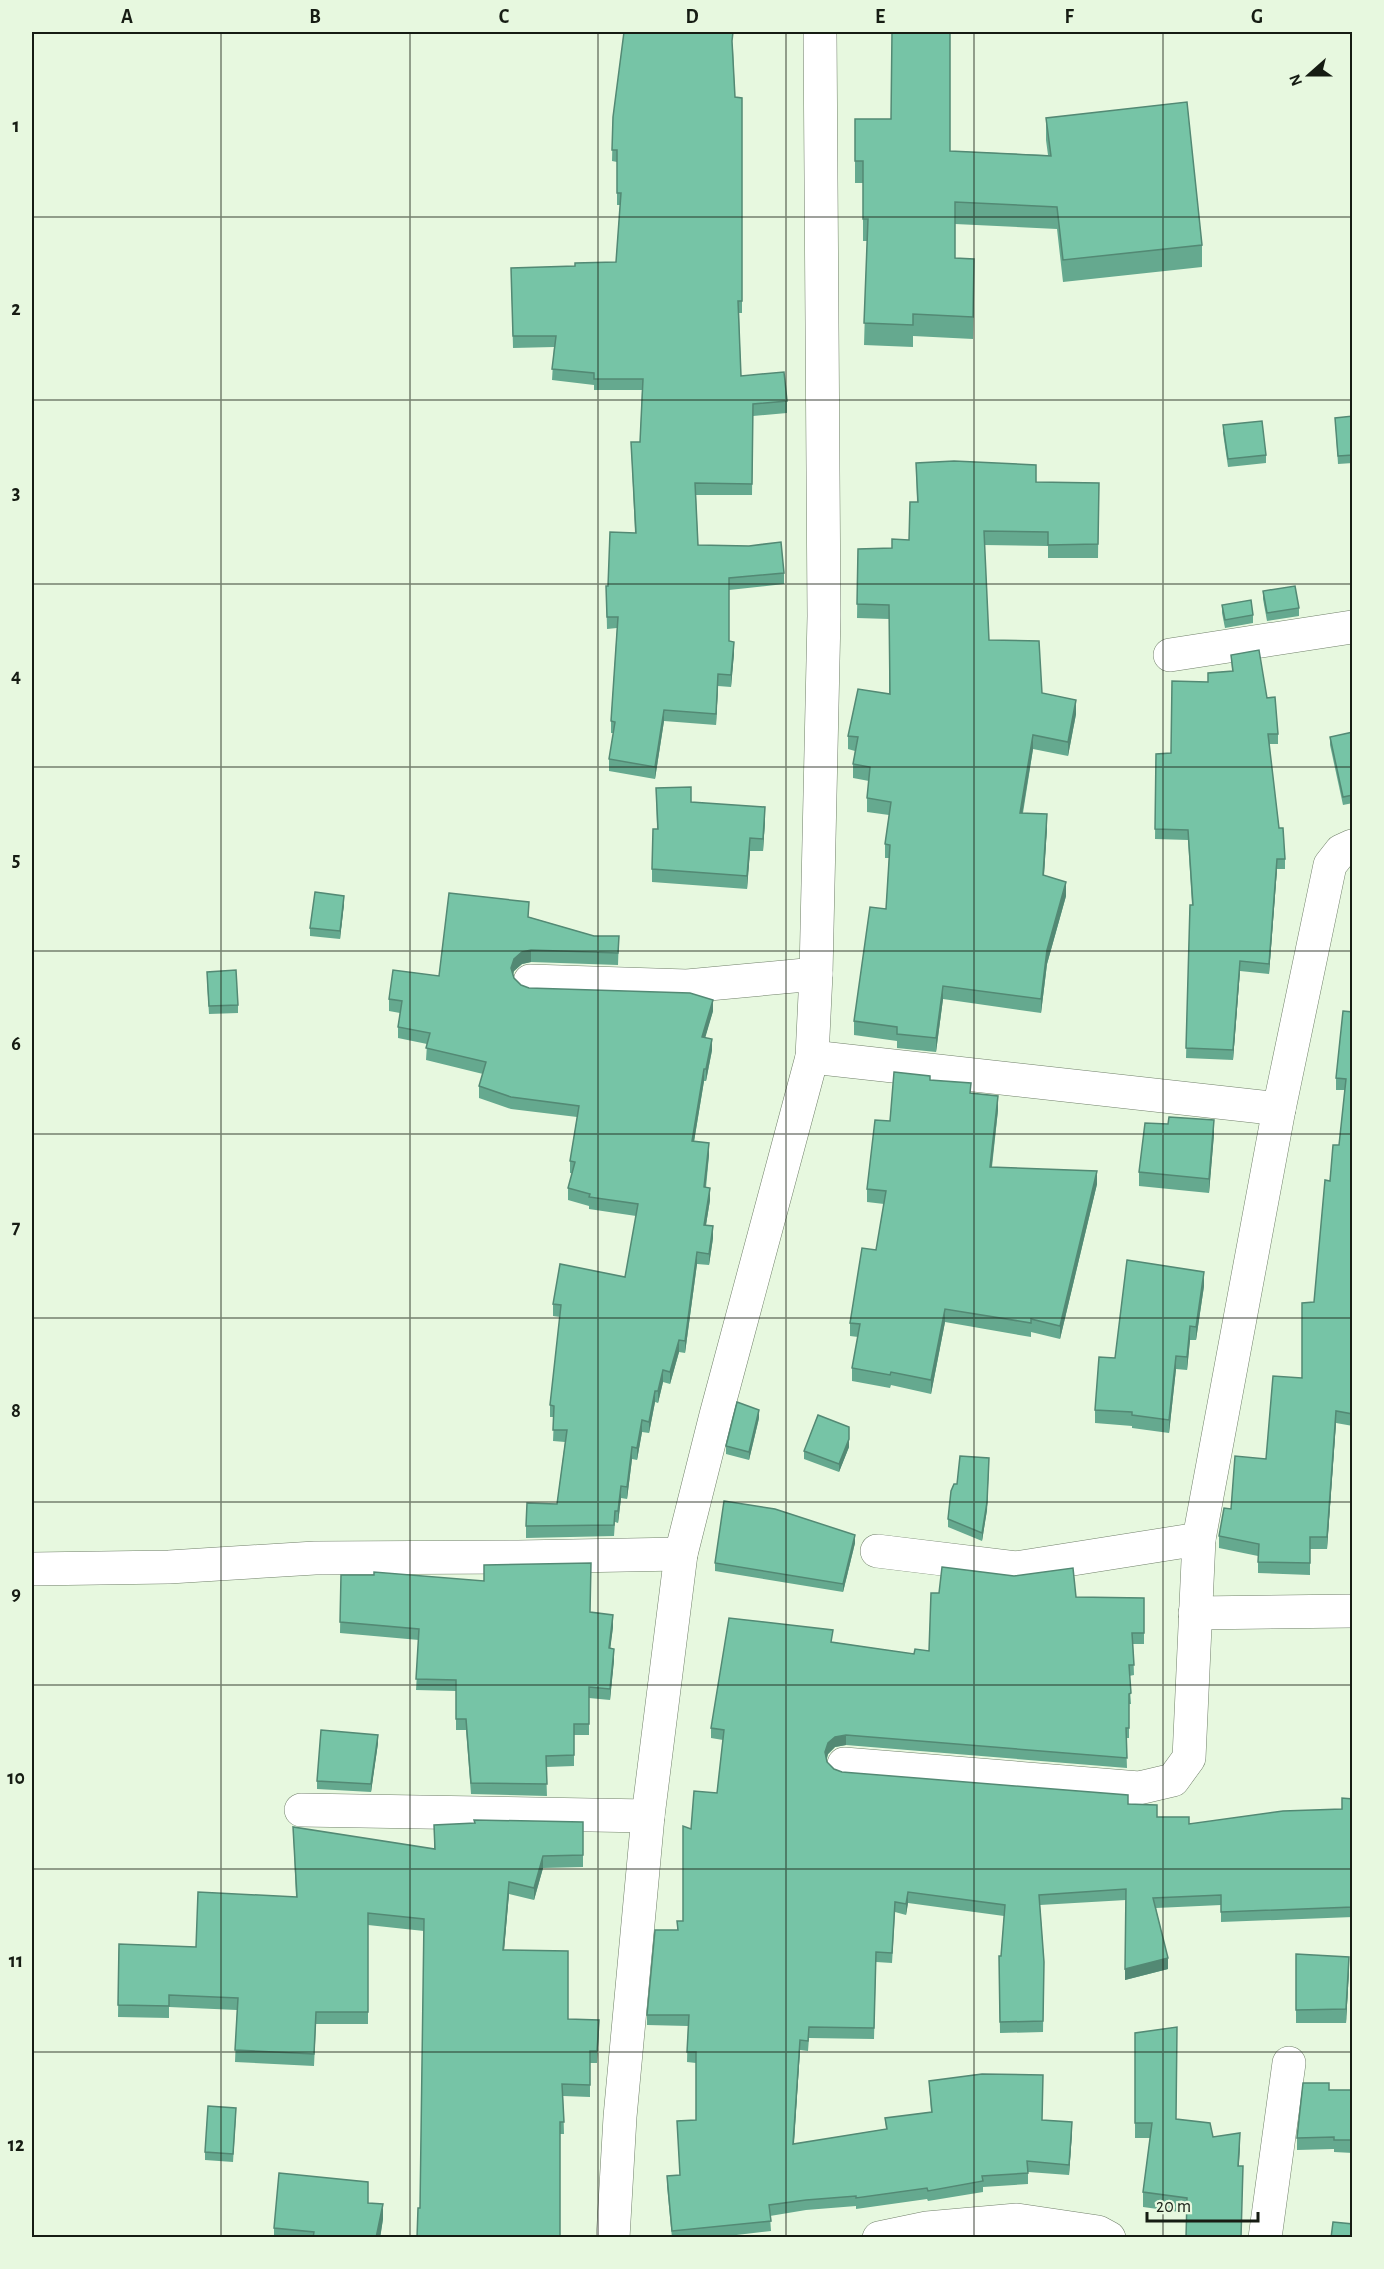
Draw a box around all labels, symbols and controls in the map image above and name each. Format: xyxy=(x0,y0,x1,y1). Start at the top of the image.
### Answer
text: A xyxy=(121,7,133,27)
text: B xyxy=(309,7,321,27)
text: C xyxy=(499,7,510,27)
text: D xyxy=(685,7,699,27)
text: E xyxy=(875,7,885,27)
text: F xyxy=(1064,7,1074,27)
text: G xyxy=(1251,7,1263,27)
north arrow xyxy=(1279,45,1339,105)
text: N xyxy=(1286,72,1305,88)
text: 1 xyxy=(12,116,20,136)
text: 2 xyxy=(11,299,21,319)
text: 3 xyxy=(12,483,20,503)
text: 4 xyxy=(11,666,21,686)
text: 5 xyxy=(12,850,20,870)
text: 6 xyxy=(11,1034,21,1054)
text: 7 xyxy=(12,1217,21,1237)
text: 8 xyxy=(11,1401,21,1421)
text: 9 xyxy=(11,1584,21,1604)
text: 10 xyxy=(7,1768,25,1788)
text: 11 xyxy=(9,1951,23,1971)
text: 12 xyxy=(8,2135,24,2155)
scale bar xyxy=(1147,2185,1258,2223)
text: 20 m xyxy=(1156,2198,1191,2216)

